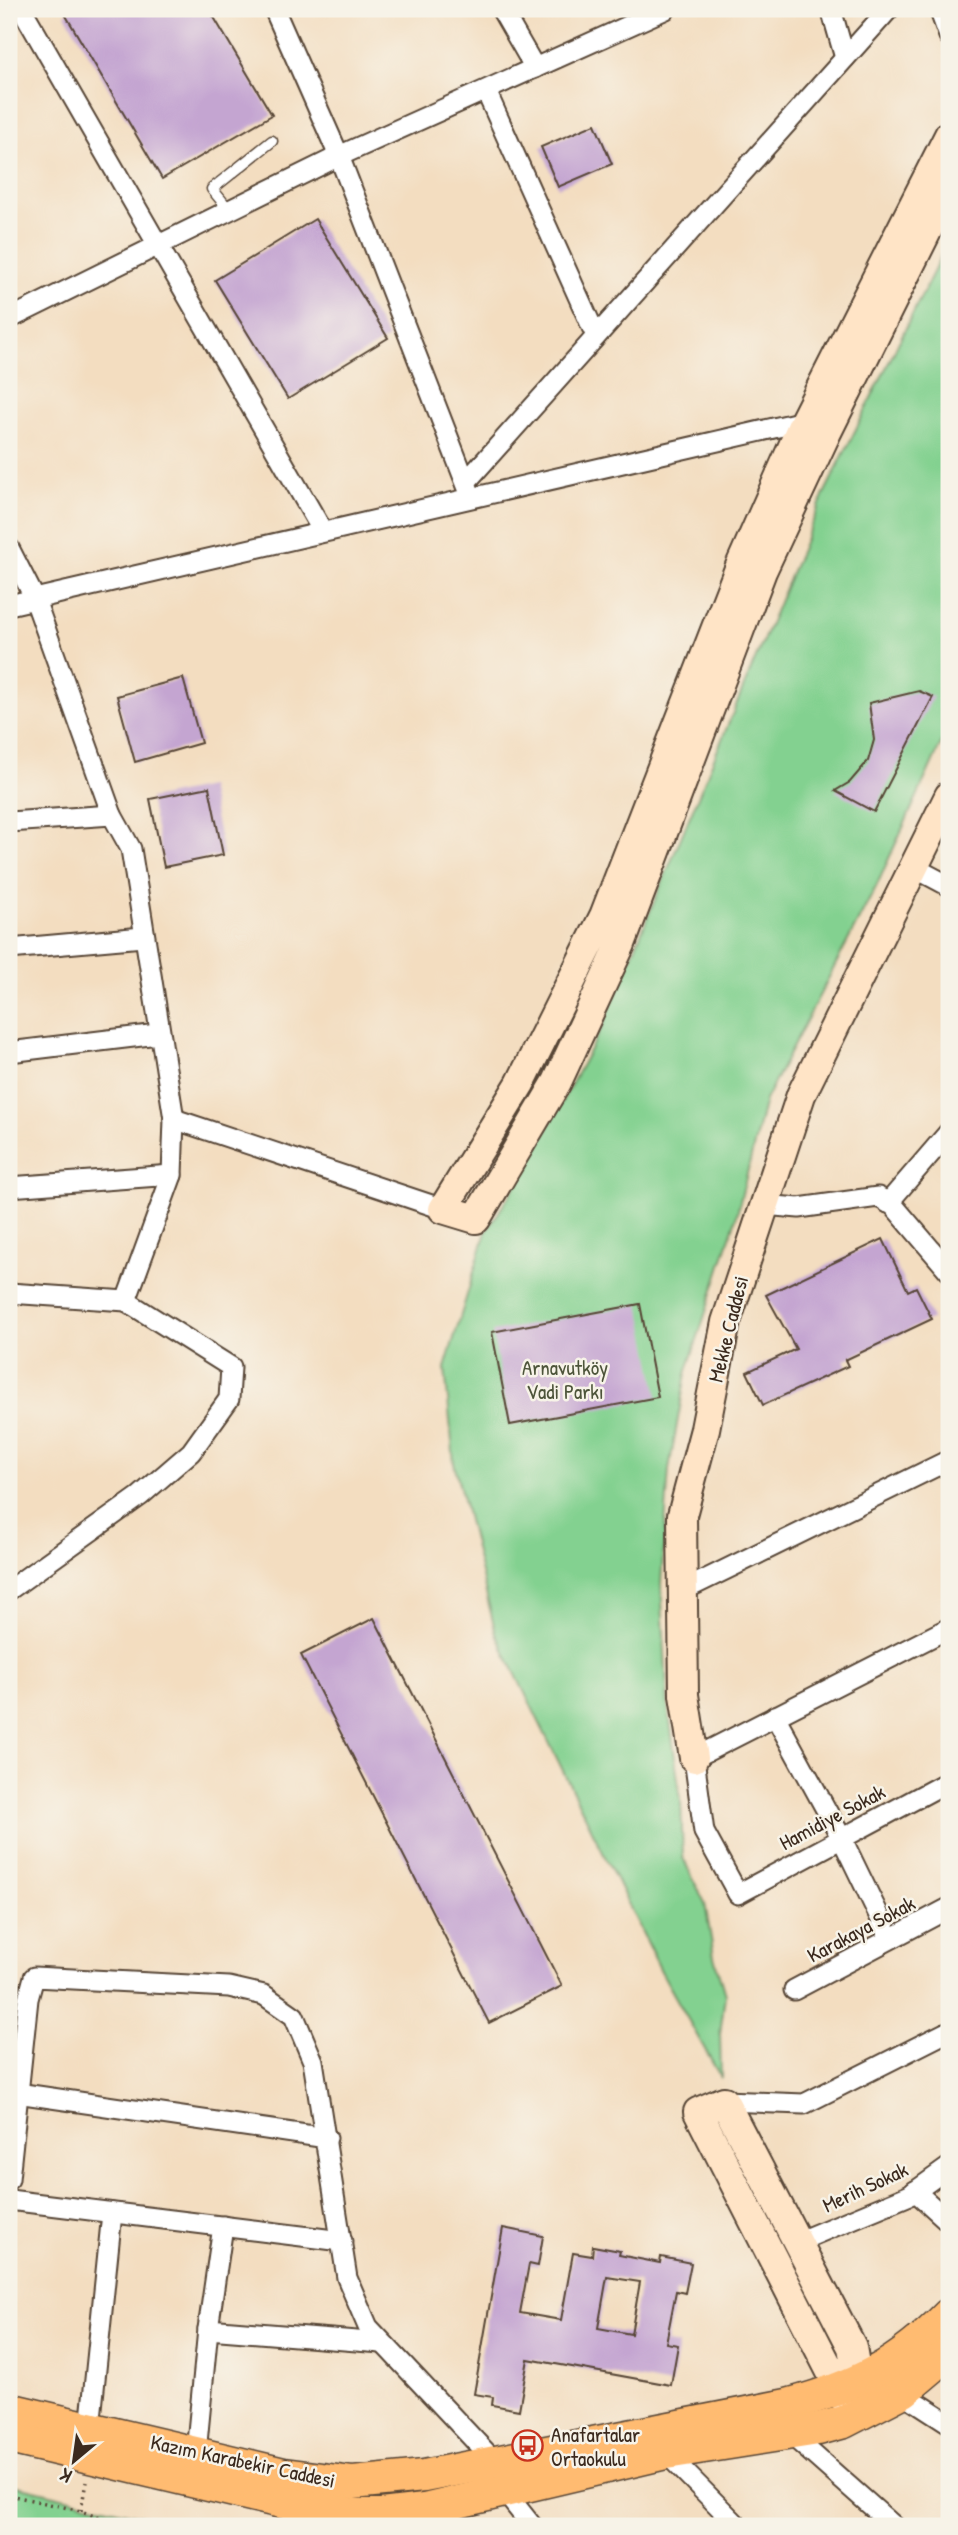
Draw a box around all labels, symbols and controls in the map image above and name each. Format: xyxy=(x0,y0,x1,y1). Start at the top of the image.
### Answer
street label: Mekke Caddesi xyxy=(701,1273,755,1385)
park label: Arnavutköy Vadi Parkı xyxy=(522,1353,608,1406)
street label: Hamidiye Sokak xyxy=(774,1777,890,1857)
street label: Karakaya Sokak xyxy=(802,1888,920,1970)
street label: Merih Sokak xyxy=(818,2154,913,2219)
place label: Anafartalar Ortaokulu xyxy=(551,2420,640,2473)
north arrow xyxy=(38,2426,108,2496)
street label: Kazım Karabekir Caddesi xyxy=(148,2427,338,2495)
bus stop icon: Anafartalar Ortaokulu xyxy=(511,2429,545,2463)
text: K xyxy=(55,2462,76,2490)

